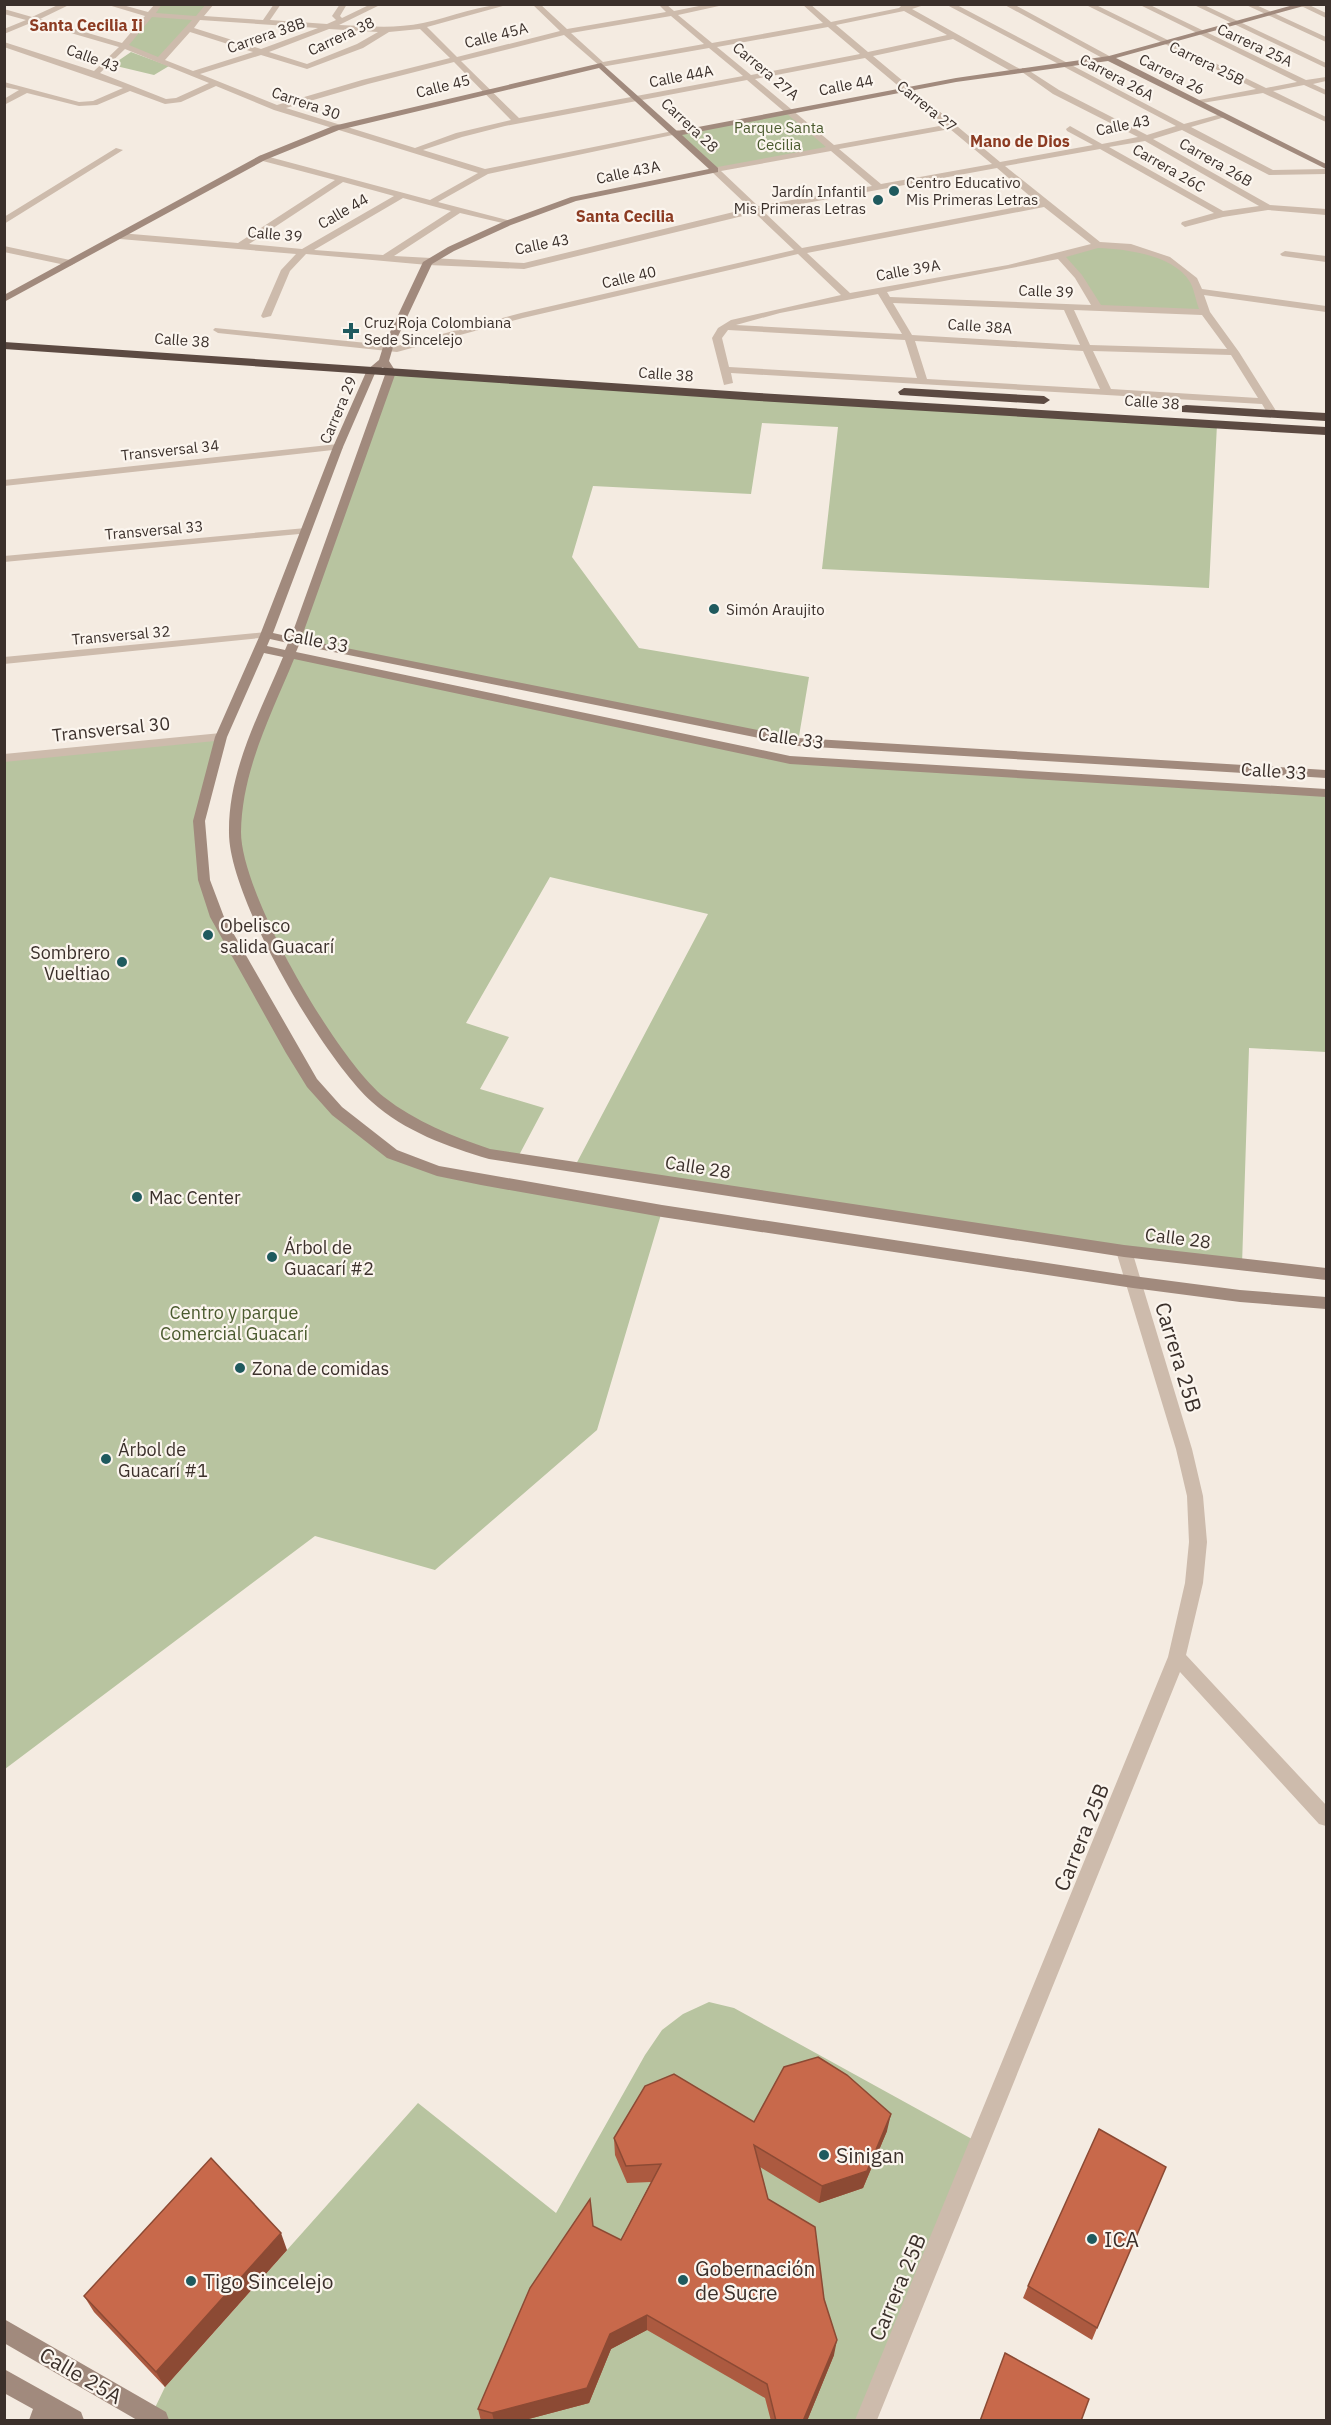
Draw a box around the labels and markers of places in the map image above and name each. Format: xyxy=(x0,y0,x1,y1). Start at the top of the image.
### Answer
place label: Centro Educativo Mis Primeras Letras xyxy=(906,173,1038,209)
place label: Jardín Infantil Mis Primeras Letras xyxy=(734,182,866,218)
marker: Centro Educativo Mis Primeras Letras xyxy=(887,184,901,198)
marker: Jardín Infantil Mis Primeras Letras xyxy=(871,193,885,207)
place label: Cruz Roja Colombiana Sede Sincelejo xyxy=(364,313,511,349)
marker: Cruz Roja Colombiana Sede Sincelejo xyxy=(342,322,360,340)
place label: Simón Araujito xyxy=(726,600,825,619)
marker: Simón Araujito xyxy=(707,602,721,616)
place label: Obelisco salida Guacarí xyxy=(220,914,335,958)
marker: Obelisco salida Guacarí xyxy=(201,928,215,942)
place label: Sombrero Vueltiao xyxy=(30,941,110,985)
marker: Sombrero Vueltiao xyxy=(115,955,129,969)
place label: Mac Center xyxy=(149,1186,241,1209)
marker: Mac Center xyxy=(130,1190,144,1204)
place label: Árbol de Guacarí #2 xyxy=(284,1236,374,1280)
marker: Árbol de Guacarí #2 xyxy=(265,1250,279,1264)
place label: Zona de comidas xyxy=(252,1357,389,1380)
marker: Zona de comidas xyxy=(233,1361,247,1375)
place label: Árbol de Guacarí #1 xyxy=(118,1438,208,1482)
marker: Árbol de Guacarí #1 xyxy=(99,1452,113,1466)
place label: Sinigan xyxy=(836,2141,905,2169)
marker: Sinigan xyxy=(817,2148,831,2162)
place label: ICA xyxy=(1104,2225,1139,2253)
marker: ICA xyxy=(1085,2232,1099,2246)
place label: Gobernación de Sucre xyxy=(695,2254,815,2306)
place label: Tigo Sincelejo xyxy=(203,2267,334,2295)
marker: Gobernación de Sucre xyxy=(676,2273,690,2287)
marker: Tigo Sincelejo xyxy=(184,2274,198,2288)

